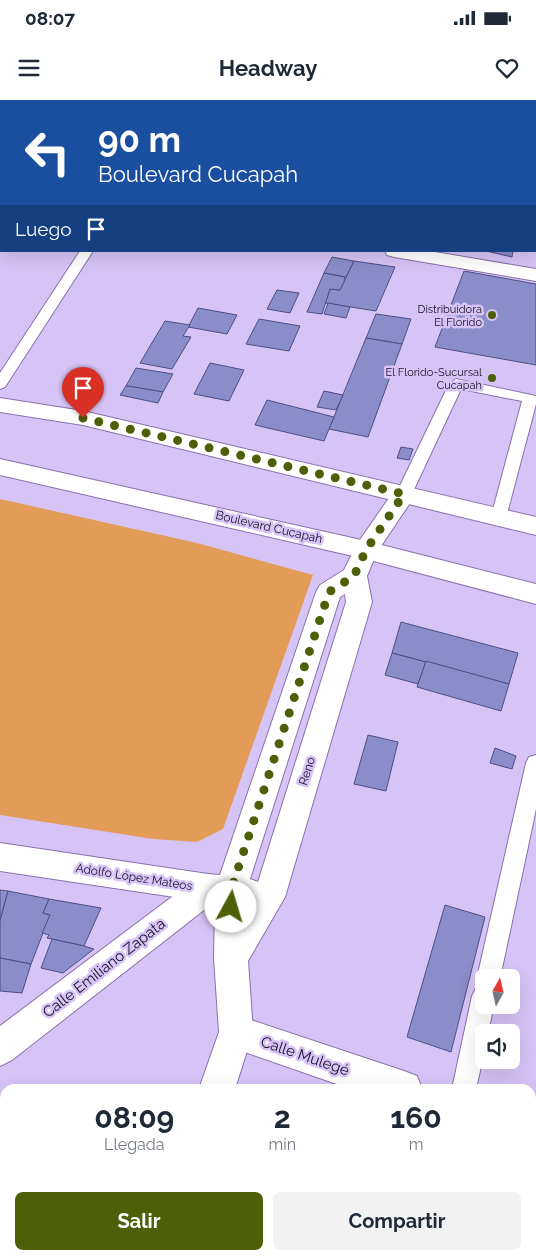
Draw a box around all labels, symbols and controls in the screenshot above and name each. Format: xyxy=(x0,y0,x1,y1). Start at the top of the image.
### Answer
text: 08:07 xyxy=(25,7,75,29)
icon: menu xyxy=(15,54,43,82)
icon: heart xyxy=(493,54,521,82)
text: Headway xyxy=(219,55,317,81)
text: 90 m xyxy=(98,119,181,160)
icon: left xyxy=(15,120,80,185)
text: Boulevard Cucapah xyxy=(98,161,298,187)
icon: arrive xyxy=(82,215,110,243)
text: Luego xyxy=(15,218,72,240)
place label: Distribuidora El Florido xyxy=(418,303,482,329)
marker: Distribuidora El Florido xyxy=(486,309,498,321)
place label: El Florido-Sucursal Cucapah xyxy=(386,366,482,392)
pin xyxy=(62,367,104,418)
marker: El Florido-Sucursal Cucapah xyxy=(486,372,498,384)
icon: arrive xyxy=(69,374,97,402)
street label: Boulevard Cucapah xyxy=(214,508,324,546)
street label: Reno xyxy=(296,755,318,787)
street label: Adolfo López Mateos xyxy=(75,861,194,893)
position arrow xyxy=(204,880,256,932)
street label: Calle Emiliano Zapata xyxy=(39,915,169,1021)
north arrow xyxy=(475,969,520,1014)
map controls xyxy=(475,969,520,1069)
button: sound xyxy=(475,1024,520,1069)
street label: Calle Mulegé xyxy=(258,1032,352,1080)
text: 08:09 xyxy=(94,1100,174,1135)
text: 2 xyxy=(274,1100,291,1135)
text: 160 xyxy=(390,1100,442,1135)
text: Llegada xyxy=(104,1135,164,1154)
text: min xyxy=(269,1135,296,1154)
text: m xyxy=(409,1135,423,1154)
button: Salir xyxy=(15,1192,263,1250)
button: Compartir xyxy=(273,1192,521,1250)

